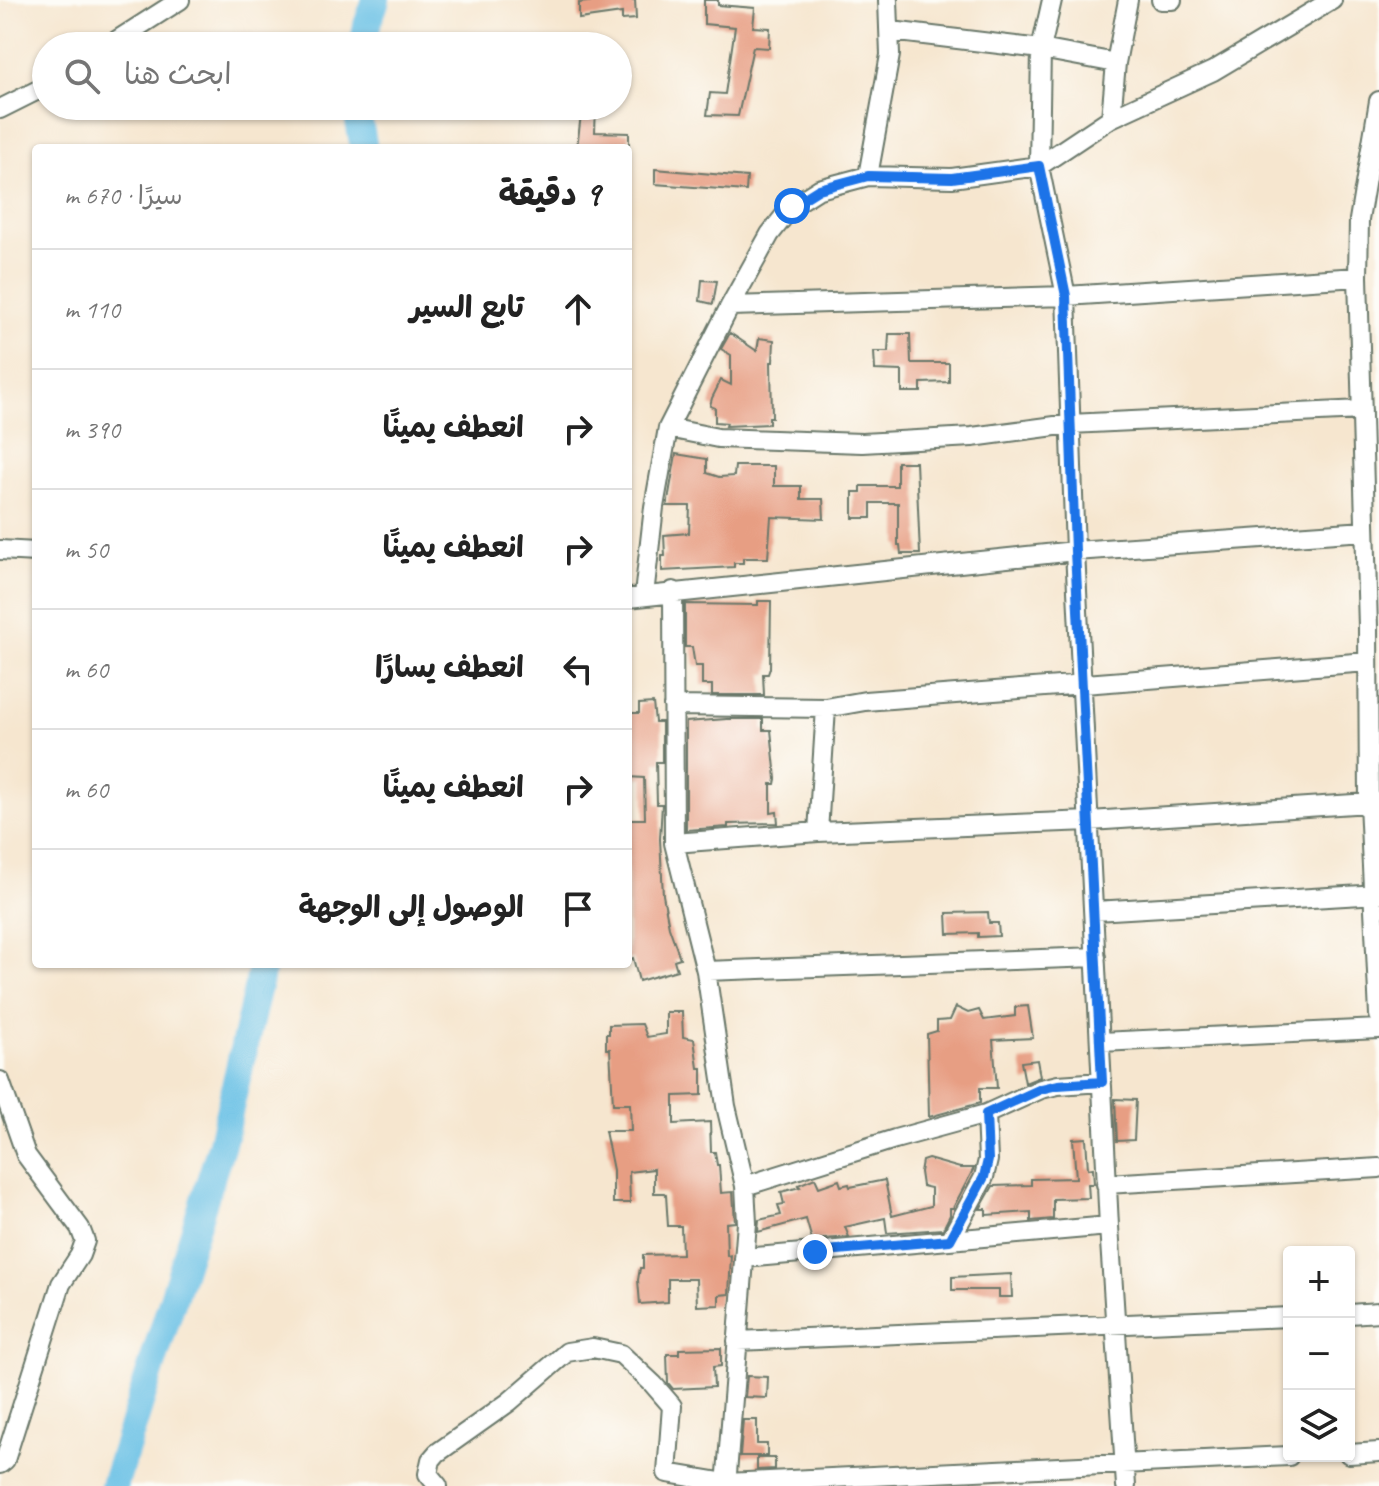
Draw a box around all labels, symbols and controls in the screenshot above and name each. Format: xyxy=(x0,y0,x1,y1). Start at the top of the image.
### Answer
search box xyxy=(32,32,632,120)
icon: search xyxy=(60,54,104,98)
text: ابحث هنا xyxy=(124,55,232,93)
text: 9 دقيقة xyxy=(498,172,600,215)
text: سيرًا · 670 m xyxy=(64,179,183,212)
route start xyxy=(774,188,810,224)
icon: ahead xyxy=(556,287,600,331)
text: تابع السير xyxy=(410,288,524,326)
text: 110 m xyxy=(64,293,120,326)
icon: right xyxy=(556,407,600,451)
text: انعطف يمينًا xyxy=(383,408,524,446)
text: 390 m xyxy=(64,413,120,446)
icon: right xyxy=(556,527,600,571)
text: انعطف يمينًا xyxy=(383,528,524,566)
text: 50 m xyxy=(64,533,108,566)
icon: left xyxy=(556,647,600,691)
text: انعطف يسارًا xyxy=(375,648,524,686)
text: 60 m xyxy=(64,653,108,686)
icon: right xyxy=(556,767,600,811)
text: انعطف يمينًا xyxy=(383,768,524,806)
text: 60 m xyxy=(64,773,108,806)
icon: arrive xyxy=(556,887,600,931)
text: الوصول إلى الوجهة xyxy=(299,888,524,926)
route end xyxy=(797,1234,833,1270)
map controls xyxy=(1283,1246,1355,1462)
button: + xyxy=(1283,1246,1355,1318)
button: − xyxy=(1283,1318,1355,1390)
button: layers xyxy=(1283,1390,1355,1462)

